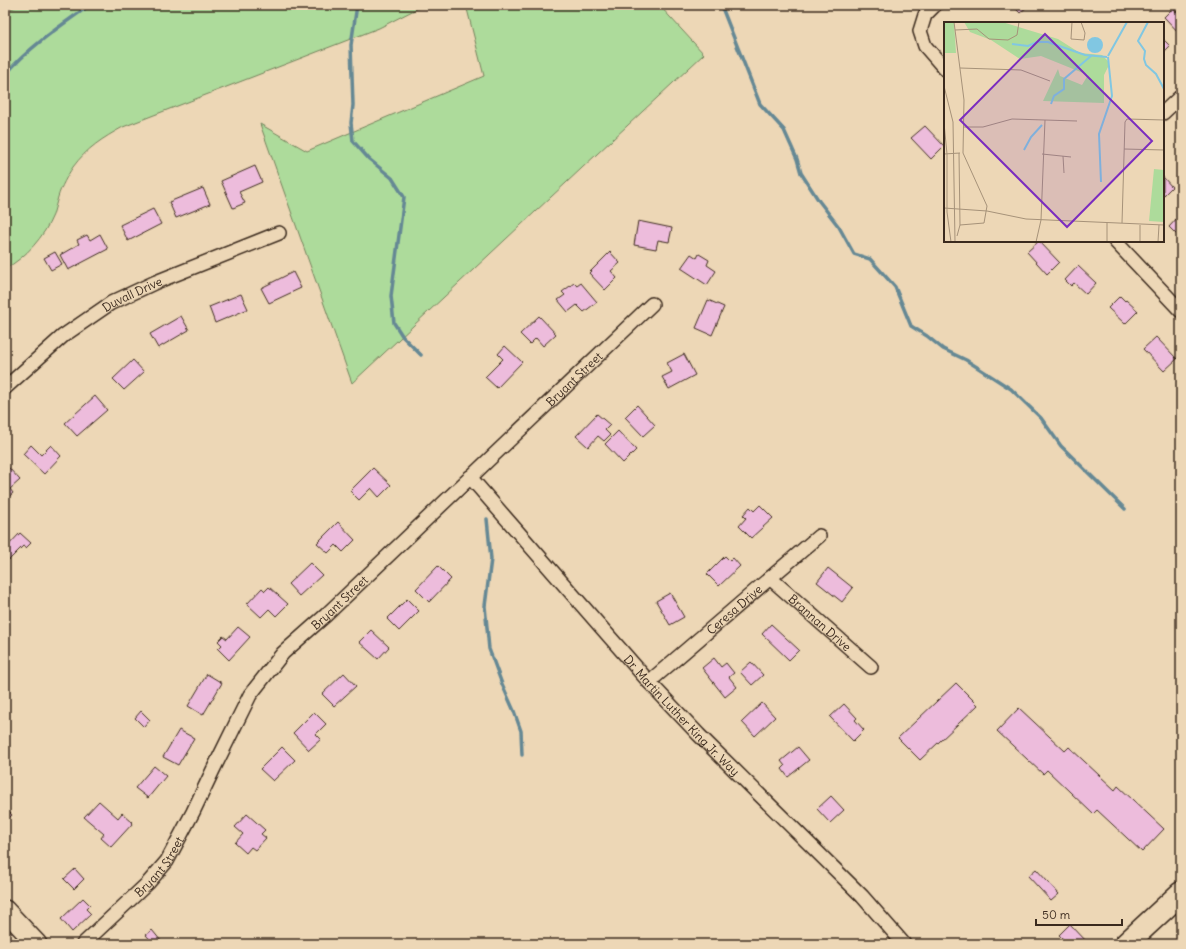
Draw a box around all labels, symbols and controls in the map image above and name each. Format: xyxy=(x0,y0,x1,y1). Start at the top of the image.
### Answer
inset map xyxy=(944,22,1164,242)
street label: Duvall Drive xyxy=(99,273,164,315)
street label: Bryant Street xyxy=(542,348,605,409)
street label: Bryant Street xyxy=(308,572,371,632)
street label: Ceresa Drive xyxy=(703,581,765,637)
street label: Brannan Drive xyxy=(786,591,855,654)
street label: Dr. Martin Luther King Jr. Way xyxy=(621,652,743,779)
street label: Bryant Street xyxy=(131,834,186,900)
scale bar xyxy=(1036,901,1122,927)
text: 50 m xyxy=(1042,907,1071,922)

